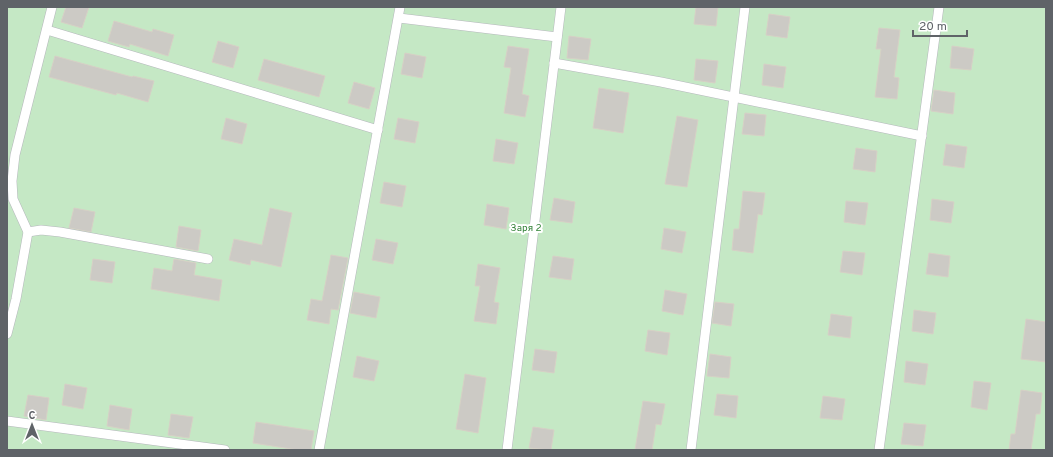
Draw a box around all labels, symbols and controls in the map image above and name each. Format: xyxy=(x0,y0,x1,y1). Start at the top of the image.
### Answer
scale bar xyxy=(913,12,967,38)
text: 20 m xyxy=(919,19,947,35)
park label: Заря 2 xyxy=(510,222,542,235)
north arrow xyxy=(12,405,52,445)
text: С xyxy=(28,409,36,423)

